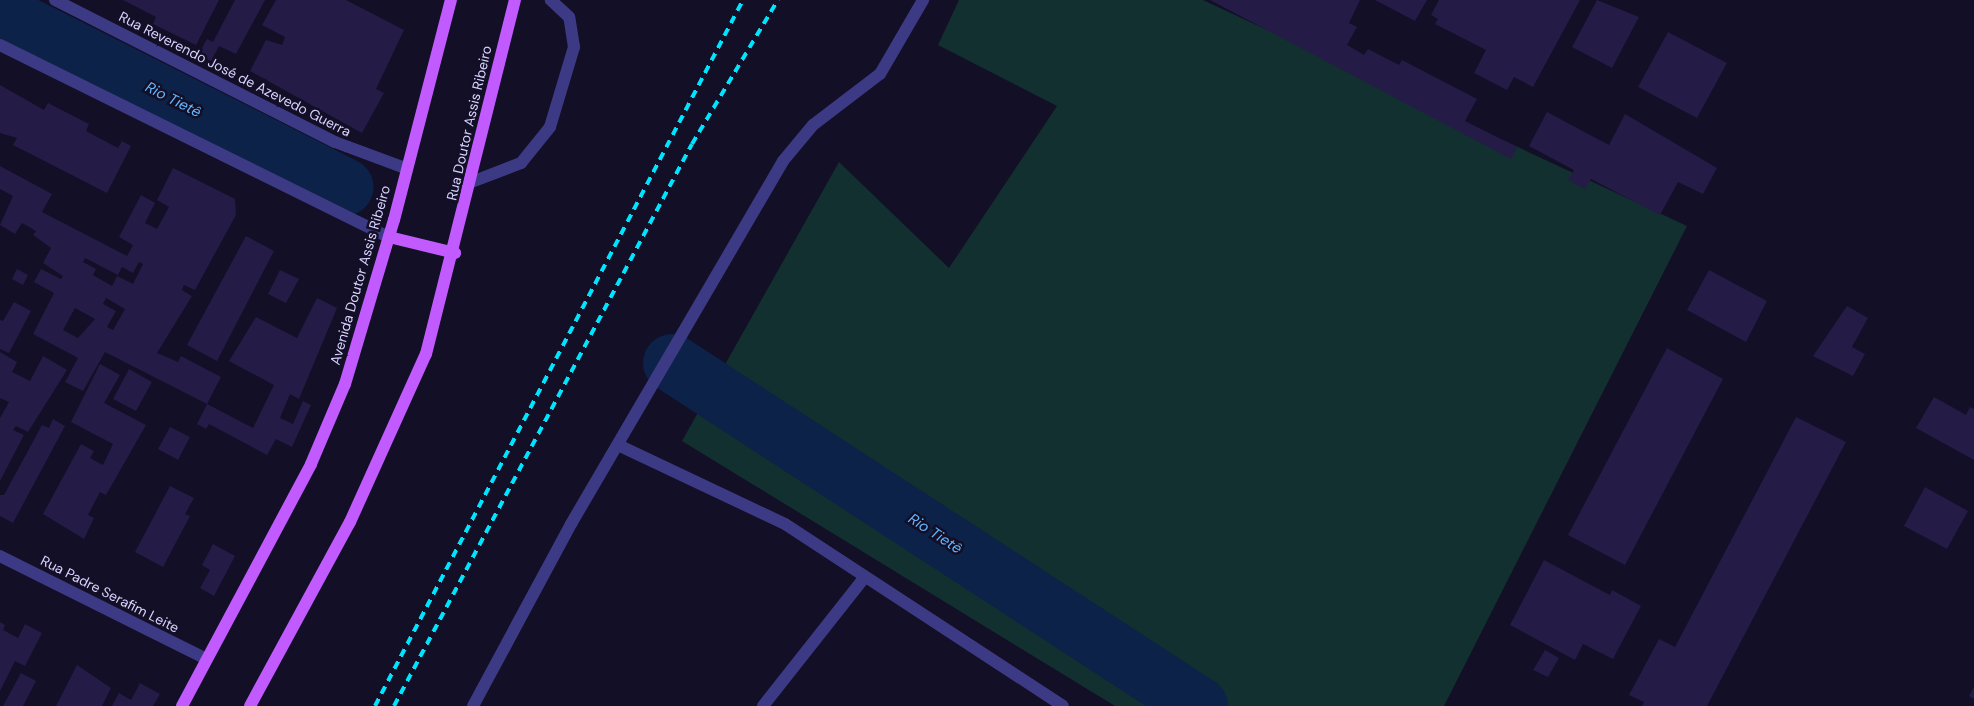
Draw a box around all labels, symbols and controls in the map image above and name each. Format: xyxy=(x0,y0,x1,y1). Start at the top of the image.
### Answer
street label: Rua Reverendo José de Azevedo Guerra xyxy=(116,8,354,140)
street label: Rua Doutor Assis Ribeiro xyxy=(443,44,495,202)
water label: Rio Tietê xyxy=(142,78,204,122)
street label: Avenida Doutor Assis Ribeiro xyxy=(326,183,394,367)
water label: Rio Tietê xyxy=(905,510,965,558)
street label: Rua Padre Serafim Leite xyxy=(38,552,182,636)

